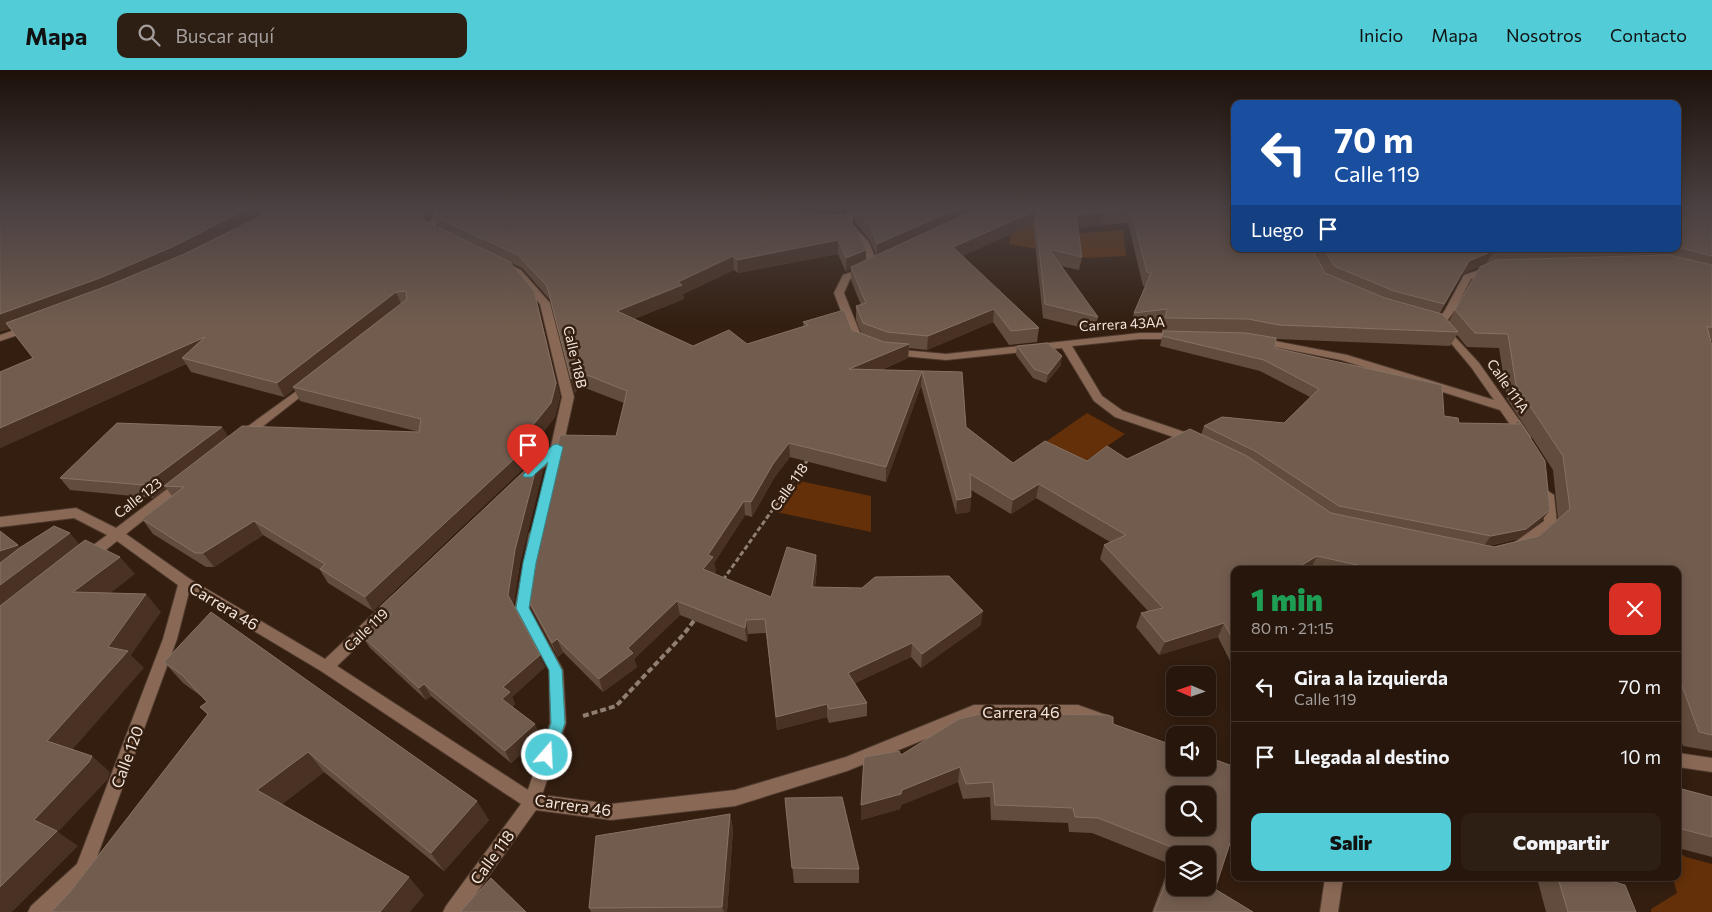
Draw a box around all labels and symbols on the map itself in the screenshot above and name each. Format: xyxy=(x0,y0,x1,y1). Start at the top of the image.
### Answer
street label: Carrera 43AA xyxy=(1079,313,1166,334)
street label: Calle 118B xyxy=(560,324,591,390)
street label: Calle 111A xyxy=(1484,356,1533,416)
pin xyxy=(507,424,549,475)
street label: Calle 118 xyxy=(766,459,811,514)
street label: Calle 123 xyxy=(110,474,165,521)
street label: Carrera 46 xyxy=(186,578,262,634)
street label: Calle 119 xyxy=(340,605,391,655)
north arrow xyxy=(1166,666,1216,716)
street label: Carrera 46 xyxy=(982,702,1060,721)
street label: Calle 120 xyxy=(106,723,147,791)
position arrow xyxy=(520,728,572,780)
street label: Carrera 46 xyxy=(533,790,613,819)
street label: Calle 118 xyxy=(466,826,518,888)

